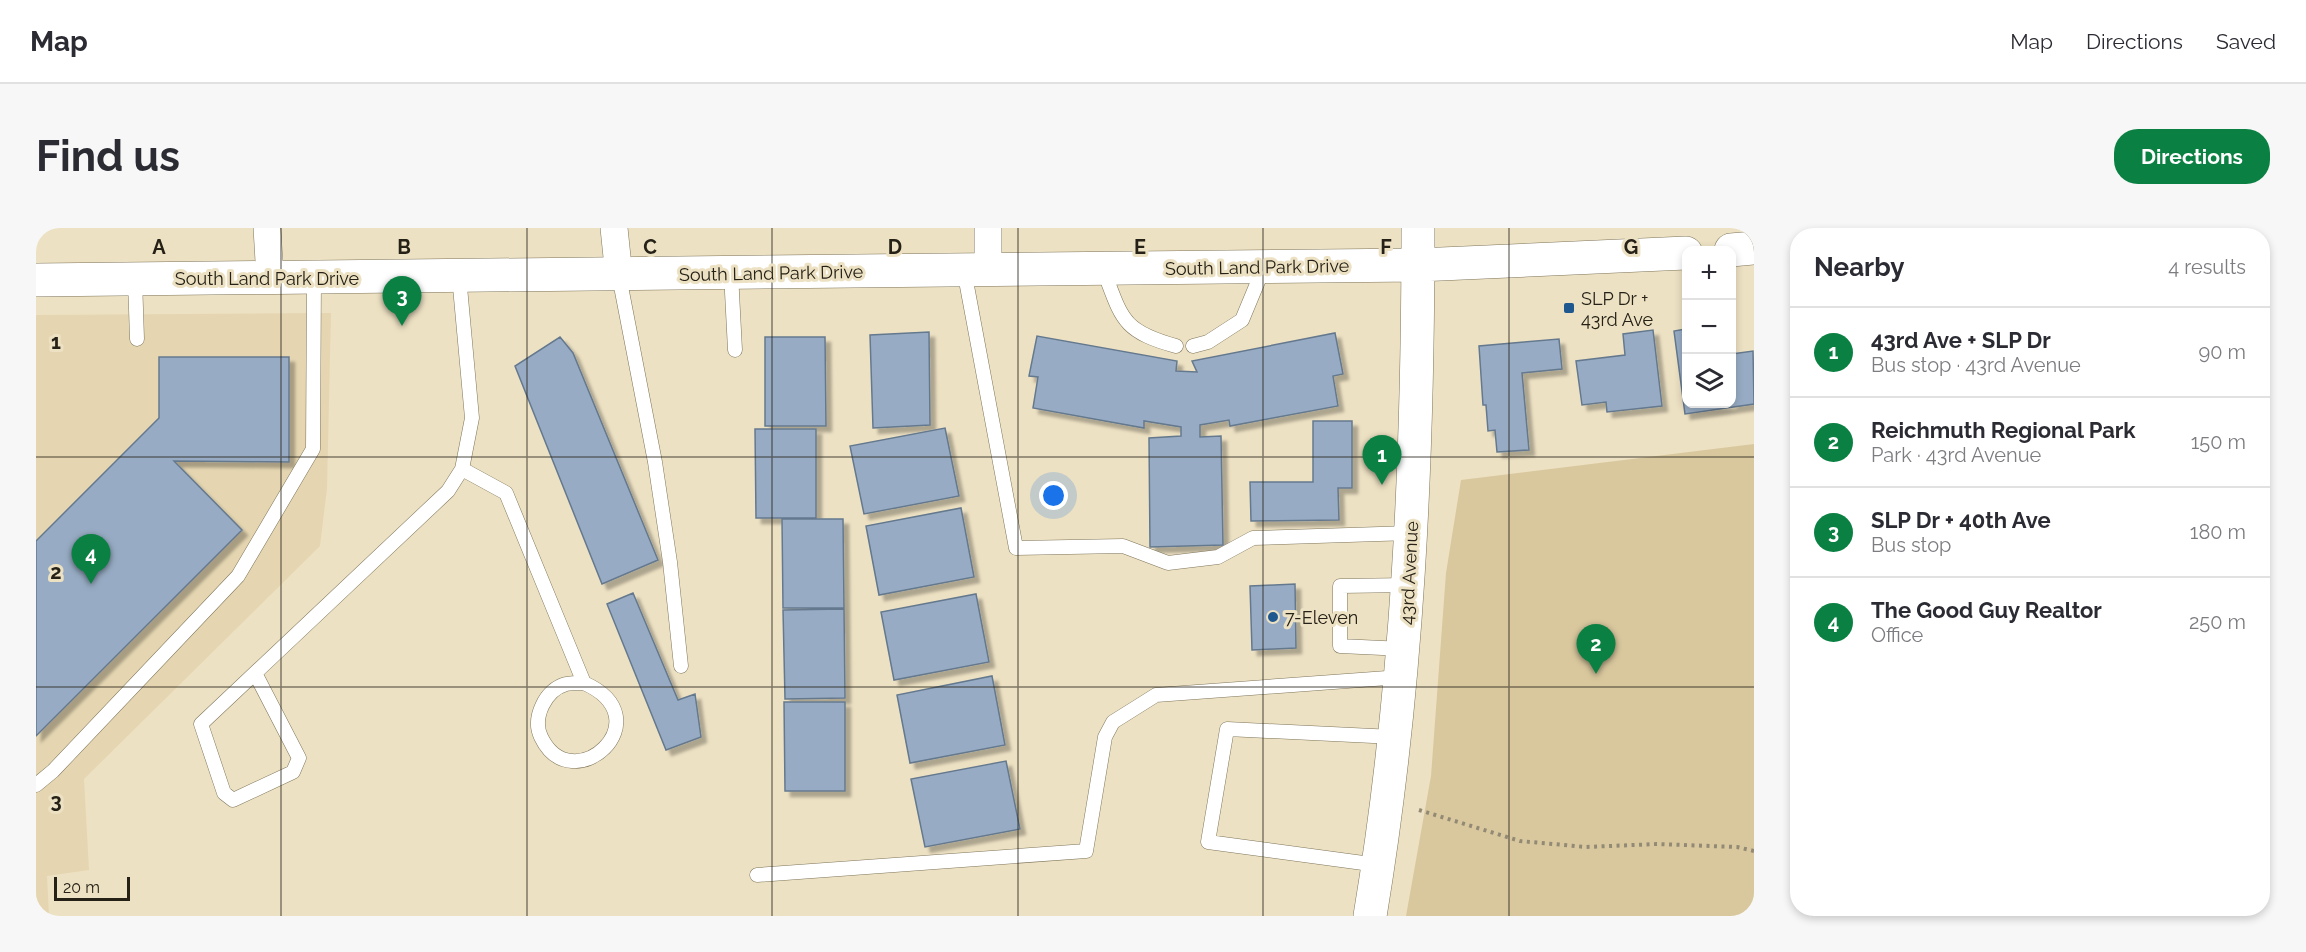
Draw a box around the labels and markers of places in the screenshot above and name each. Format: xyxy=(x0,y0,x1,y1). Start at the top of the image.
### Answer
pin: 3 xyxy=(382,276,422,326)
place label: SLP Dr + 43rd Ave xyxy=(1581,288,1654,330)
marker: SLP Dr + 43rd Ave xyxy=(1562,301,1576,315)
pin: 1 xyxy=(1362,436,1402,485)
pin: 4 xyxy=(72,534,110,584)
place label: 7-Eleven xyxy=(1285,607,1358,628)
marker: 7-Eleven xyxy=(1266,610,1280,624)
pin: 2 xyxy=(1576,624,1616,674)

